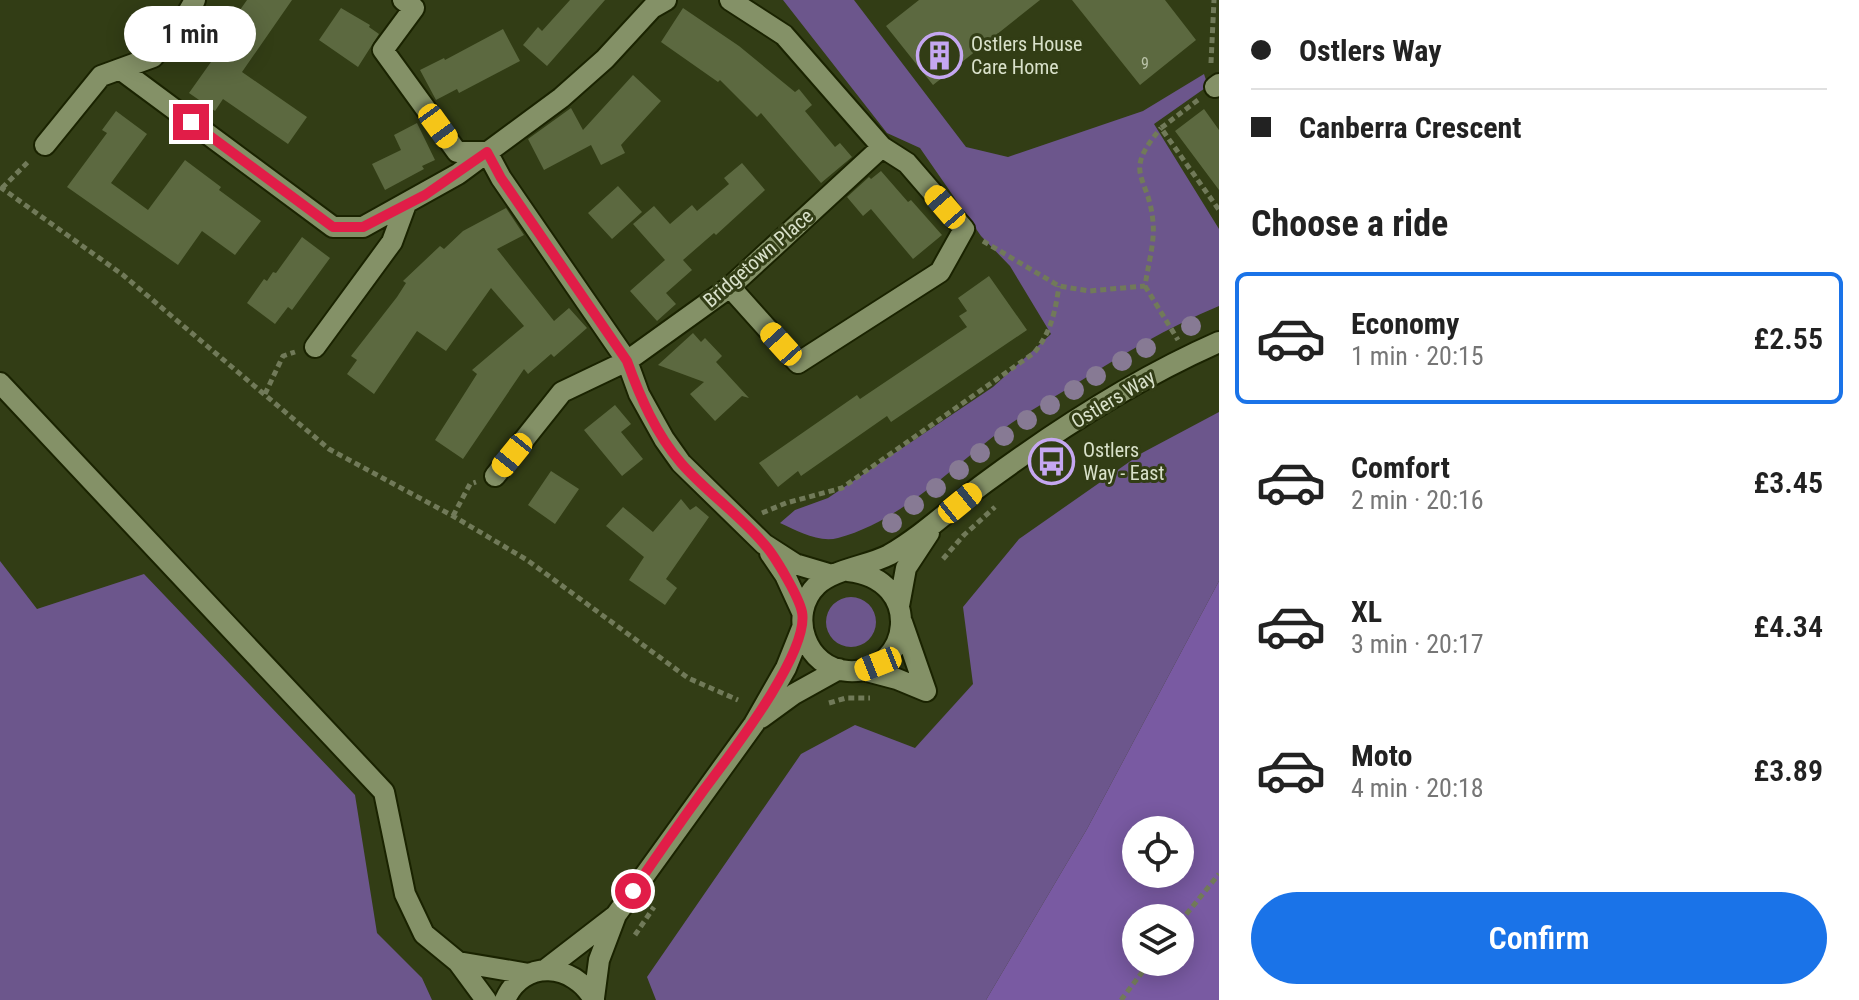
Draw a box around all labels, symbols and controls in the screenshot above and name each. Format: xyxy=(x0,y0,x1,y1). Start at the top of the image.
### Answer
callout: 1 min xyxy=(125,6,257,62)
text: 1 min xyxy=(161,19,219,49)
building icon: Ostlers House Care Home xyxy=(916,31,964,79)
place label: Ostlers House Care Home xyxy=(971,32,1082,79)
text: Ostlers Way xyxy=(1299,33,1442,68)
house number: 9 xyxy=(1141,54,1149,73)
car xyxy=(414,100,462,152)
route end xyxy=(173,104,209,140)
text: Canberra Crescent xyxy=(1299,110,1522,145)
car xyxy=(920,181,970,233)
text: Choose a ride xyxy=(1251,203,1448,245)
street label: Bridgetown Place xyxy=(698,204,818,312)
icon: car xyxy=(1255,302,1327,374)
text: Economy xyxy=(1351,306,1459,341)
car xyxy=(756,318,806,370)
text: £2.55 xyxy=(1754,321,1823,356)
text: 1 min · 20:15 xyxy=(1351,341,1484,371)
street label: Ostlers Way xyxy=(1067,365,1159,433)
car xyxy=(488,429,536,481)
bus stop icon: Ostlers Way - East xyxy=(1028,438,1076,486)
place label: Ostlers Way - East xyxy=(1083,438,1164,485)
icon: car xyxy=(1255,446,1327,518)
text: Comfort xyxy=(1351,450,1450,485)
text: £3.45 xyxy=(1754,465,1823,500)
car xyxy=(934,479,986,527)
text: 2 min · 20:16 xyxy=(1351,485,1484,515)
icon: car xyxy=(1255,590,1327,662)
text: XL xyxy=(1351,594,1382,629)
text: £4.34 xyxy=(1754,609,1823,644)
text: 3 min · 20:17 xyxy=(1351,629,1484,659)
car xyxy=(851,644,905,684)
icon: car xyxy=(1255,734,1327,806)
text: Moto xyxy=(1351,738,1412,773)
text: £3.89 xyxy=(1754,753,1823,788)
text: 4 min · 20:18 xyxy=(1351,773,1484,803)
map controls xyxy=(1122,816,1194,976)
button: locate xyxy=(1122,816,1194,888)
route start xyxy=(615,873,651,909)
button: Confirm xyxy=(1251,892,1827,984)
button: layers xyxy=(1122,904,1194,976)

